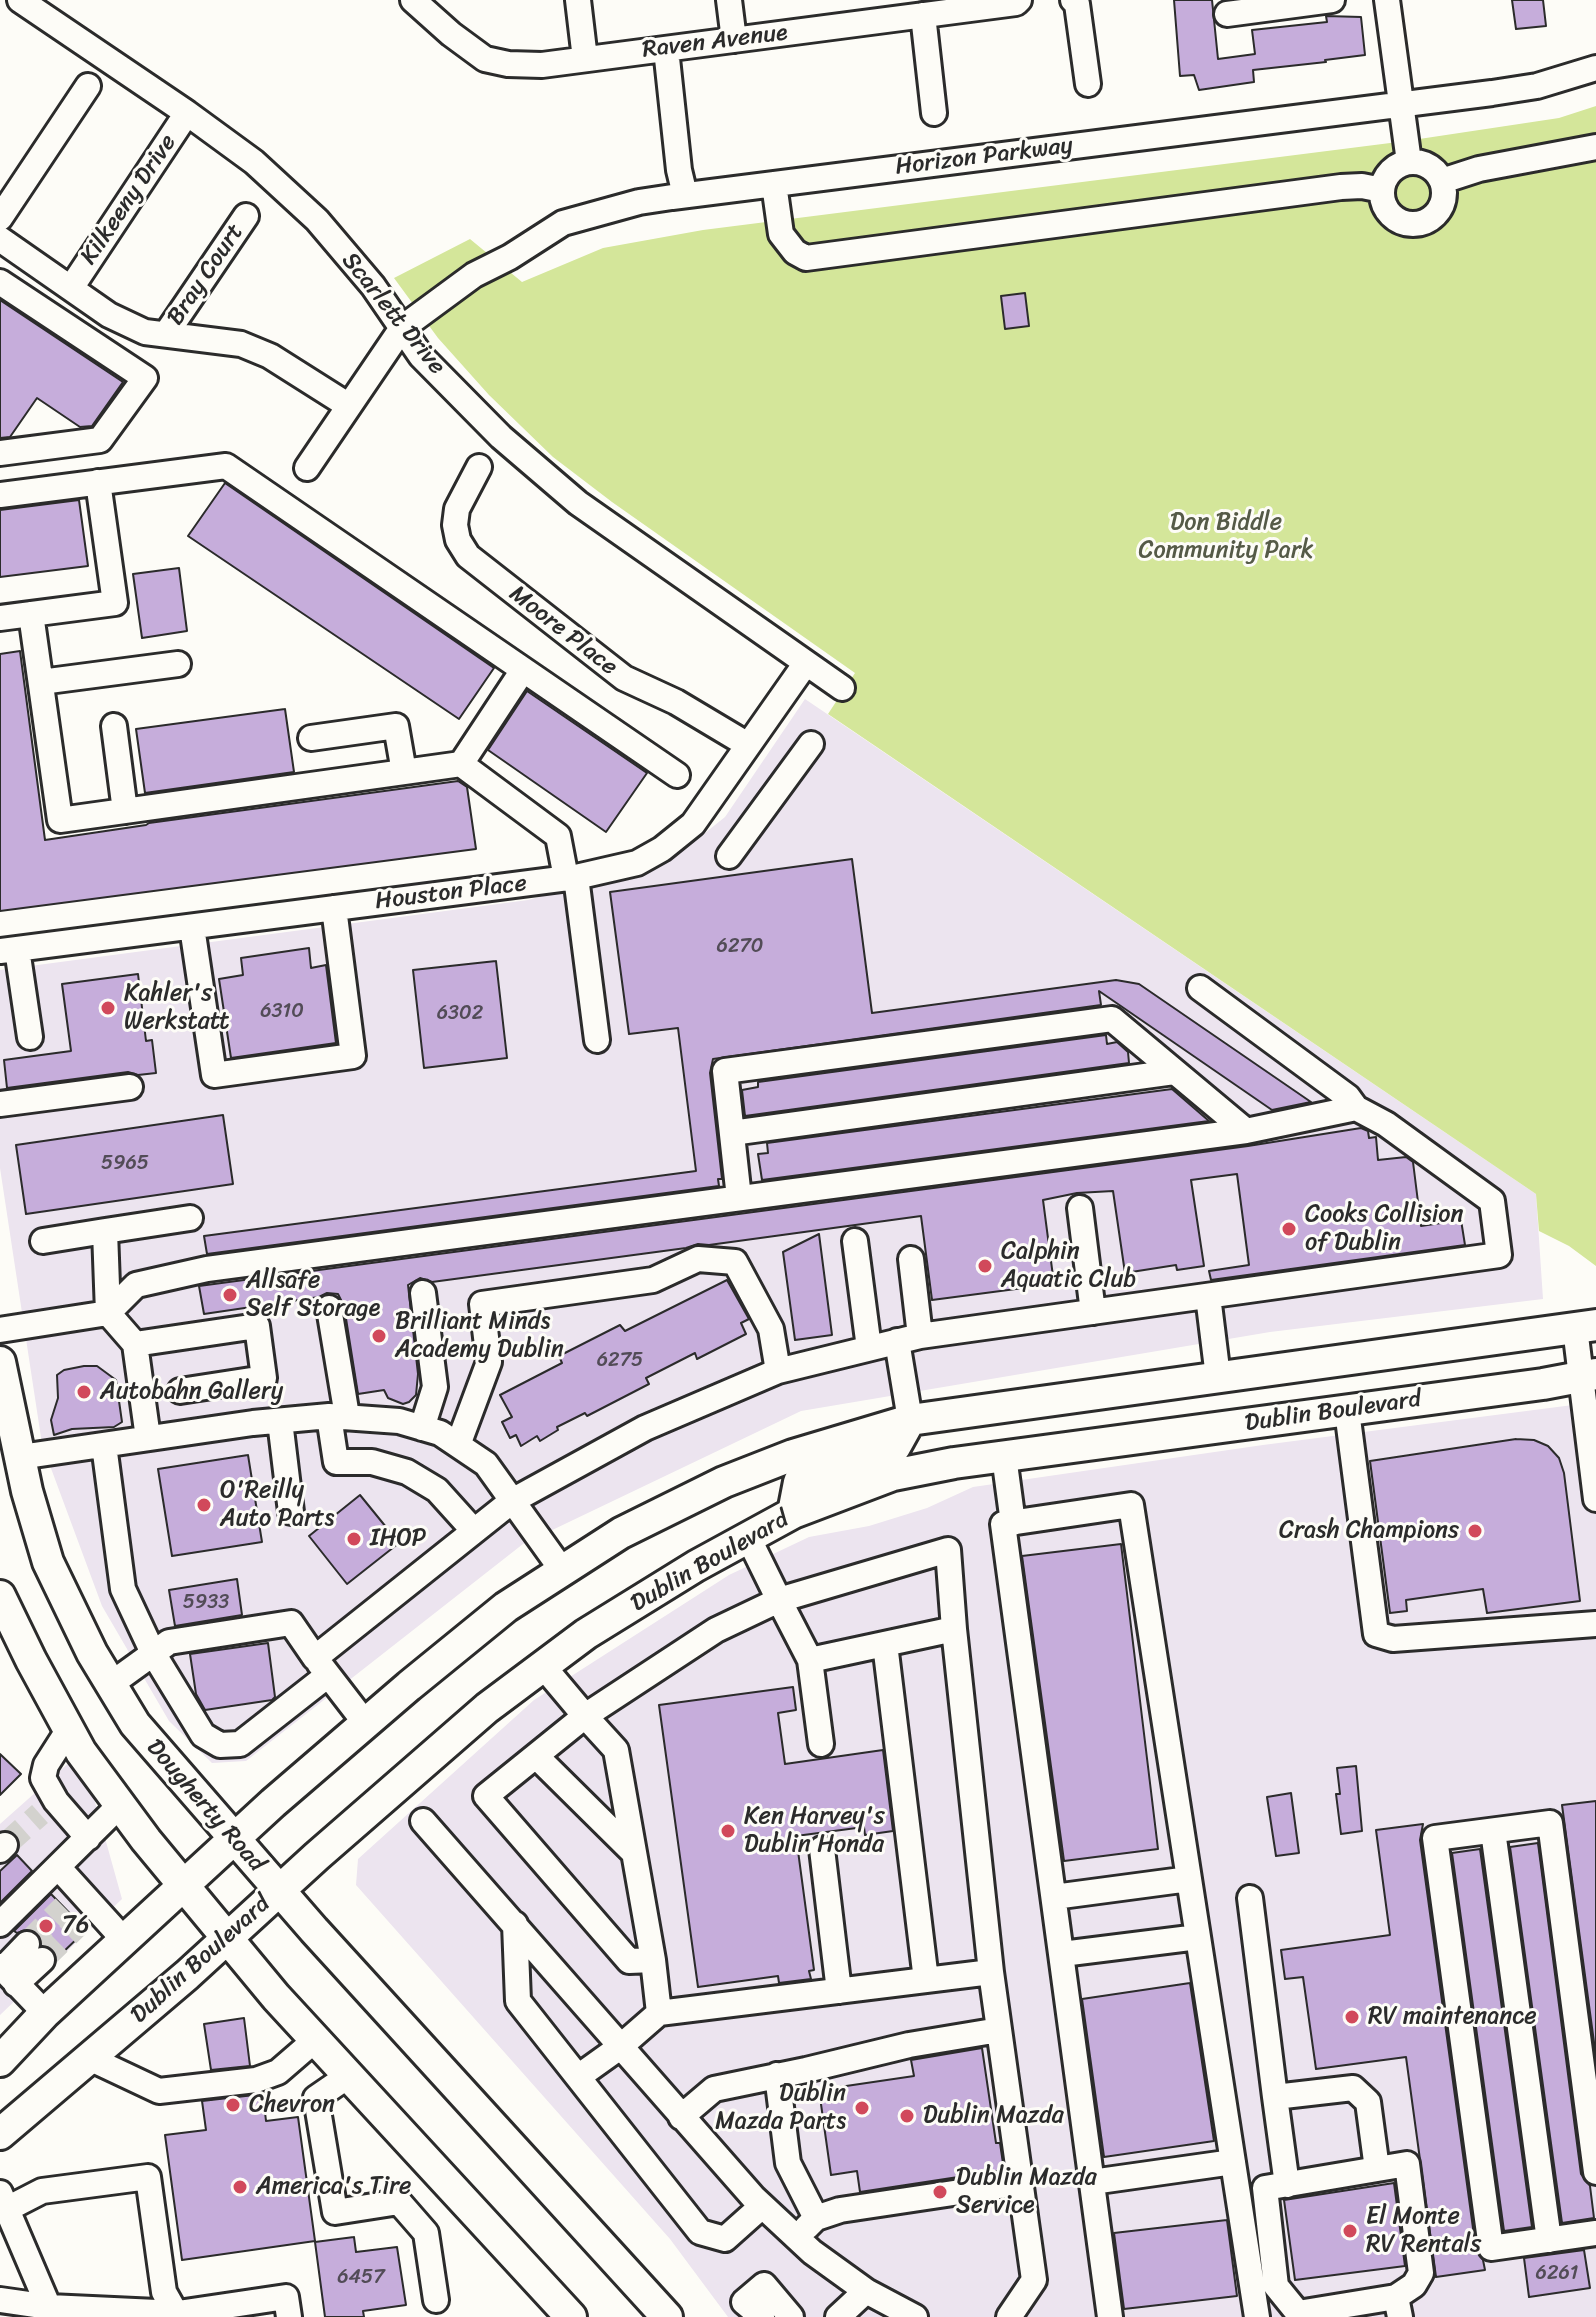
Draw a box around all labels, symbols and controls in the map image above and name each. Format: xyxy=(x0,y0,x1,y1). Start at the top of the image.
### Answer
street label: Raven Avenue xyxy=(641,19,789,65)
street label: Kilkeeny Drive xyxy=(75,129,183,271)
street label: Horizon Parkway xyxy=(894,132,1074,182)
street label: Bray Court xyxy=(162,219,250,331)
street label: Scarlett Drive xyxy=(335,247,451,381)
park label: Don Biddle Community Park xyxy=(1139,509,1313,565)
street label: Moore Place xyxy=(503,580,623,682)
street label: Houston Place xyxy=(374,869,528,917)
house number: 6270 xyxy=(717,935,763,959)
place label: Kahler's Werkstatt xyxy=(124,980,230,1036)
marker: Kahler's Werkstatt xyxy=(99,999,117,1017)
house number: 6310 xyxy=(260,1000,304,1024)
house number: 6302 xyxy=(437,1002,483,1026)
house number: 5965 xyxy=(101,1152,149,1176)
place label: Cooks Collision of Dublin xyxy=(1305,1201,1463,1257)
marker: Cooks Collision of Dublin xyxy=(1280,1220,1298,1238)
place label: Calphin Aquatic Club xyxy=(1001,1238,1136,1294)
marker: Calphin Aquatic Club xyxy=(976,1257,994,1275)
place label: Allsafe Self Storage xyxy=(246,1267,380,1323)
marker: Allsafe Self Storage xyxy=(221,1286,239,1304)
place label: Brilliant Minds Academy Dublin xyxy=(395,1308,564,1364)
marker: Brilliant Minds Academy Dublin xyxy=(370,1327,388,1345)
house number: 6275 xyxy=(597,1349,643,1373)
place label: Autobahn Gallery xyxy=(100,1378,283,1406)
marker: Autobahn Gallery xyxy=(75,1383,93,1401)
street label: Dublin Boulevard xyxy=(1243,1385,1423,1439)
place label: O'Reilly Auto Parts xyxy=(220,1477,334,1533)
marker: O'Reilly Auto Parts xyxy=(195,1496,213,1514)
street label: Dublin Boulevard xyxy=(626,1505,794,1619)
place label: Crash Champions xyxy=(1279,1517,1459,1545)
marker: Crash Champions xyxy=(1466,1522,1484,1540)
place label: IHOP xyxy=(370,1525,426,1553)
marker: IHOP xyxy=(345,1530,363,1548)
house number: 5933 xyxy=(183,1591,229,1615)
street label: Dougherty Road xyxy=(140,1734,270,1878)
place label: Ken Harvey's Dublin Honda xyxy=(744,1803,885,1859)
marker: Ken Harvey's Dublin Honda xyxy=(719,1822,737,1840)
street label: Dublin Boulevard xyxy=(125,1890,277,2030)
place label: 76 xyxy=(62,1912,89,1940)
marker: 76 xyxy=(37,1917,55,1935)
place label: RV maintenance xyxy=(1368,2003,1537,2031)
marker: RV maintenance xyxy=(1343,2008,1361,2026)
place label: Dublin Mazda Parts xyxy=(715,2080,846,2136)
place label: Chevron xyxy=(249,2091,335,2119)
marker: Chevron xyxy=(224,2096,242,2114)
marker: Dublin Mazda Parts xyxy=(853,2099,871,2117)
place label: Dublin Mazda xyxy=(923,2102,1064,2130)
marker: Dublin Mazda xyxy=(898,2107,916,2125)
place label: Dublin Mazda Service xyxy=(956,2164,1097,2220)
place label: America's Tire xyxy=(256,2173,411,2201)
marker: America's Tire xyxy=(231,2178,249,2196)
marker: Dublin Mazda Service xyxy=(931,2183,949,2201)
place label: El Monte RV Rentals xyxy=(1366,2203,1481,2259)
marker: El Monte RV Rentals xyxy=(1341,2222,1359,2240)
house number: 6261 xyxy=(1536,2262,1578,2286)
house number: 6457 xyxy=(337,2266,385,2290)

